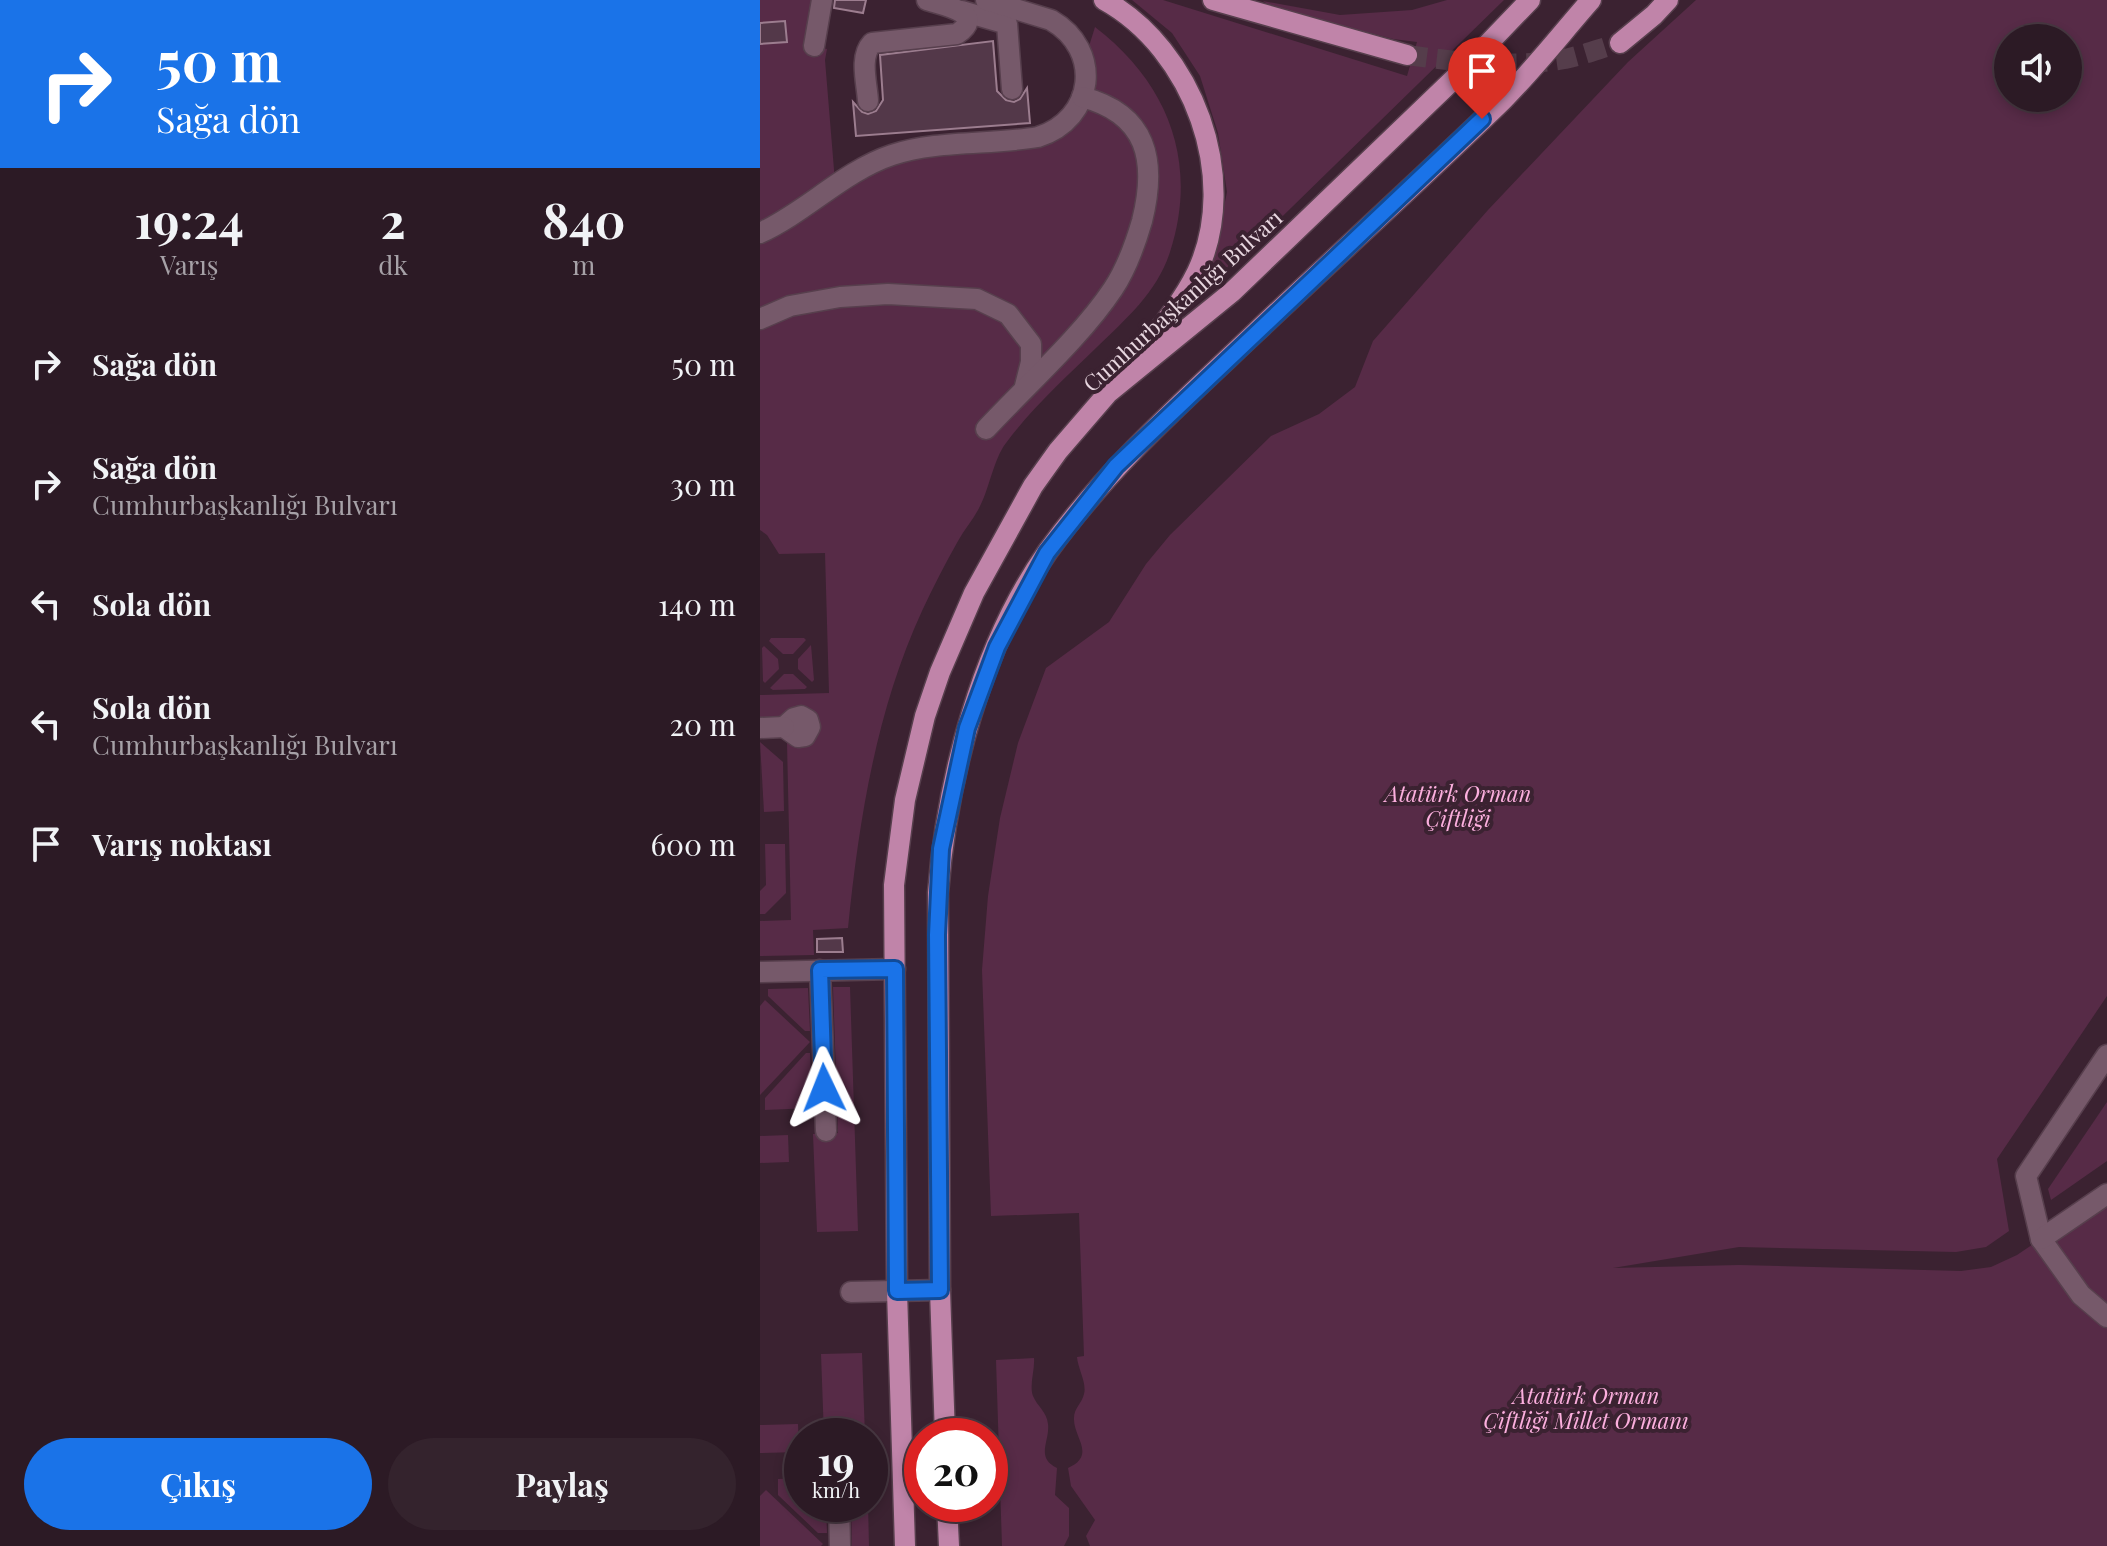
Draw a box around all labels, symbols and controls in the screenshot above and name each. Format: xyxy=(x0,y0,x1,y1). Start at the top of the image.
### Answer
text: 50 m xyxy=(156,22,282,97)
map controls xyxy=(1994,24,2082,112)
button: sound xyxy=(1994,24,2082,112)
icon: right xyxy=(24,32,128,136)
pin xyxy=(1448,37,1516,119)
icon: arrive xyxy=(1460,49,1504,93)
text: Sağa dön xyxy=(156,94,301,142)
text: 19:24 xyxy=(135,187,244,251)
text: 2 xyxy=(380,187,406,251)
text: 840 xyxy=(542,187,625,251)
street label: Cumhurbaşkanlığı Bulvarı xyxy=(1076,202,1288,398)
text: Varış xyxy=(160,247,218,282)
text: dk xyxy=(378,247,408,282)
text: m xyxy=(572,247,595,282)
icon: right xyxy=(24,342,68,386)
text: Sağa dön xyxy=(92,344,217,384)
text: 50 m xyxy=(671,344,736,384)
text: Sağa dön xyxy=(92,447,217,487)
icon: right xyxy=(24,462,68,506)
text: 30 m xyxy=(670,464,736,504)
text: Cumhurbaşkanlığı Bulvarı xyxy=(92,487,398,522)
icon: left xyxy=(24,582,68,626)
text: Sola dön xyxy=(92,584,211,624)
text: 140 m xyxy=(658,584,736,624)
text: Sola dön xyxy=(92,687,211,727)
icon: left xyxy=(24,702,68,746)
text: 20 m xyxy=(670,704,736,744)
text: Cumhurbaşkanlığı Bulvarı xyxy=(92,727,398,762)
park label: Atatürk Orman Çiftliği xyxy=(1383,778,1531,833)
icon: arrive xyxy=(24,822,68,866)
text: Varış noktası xyxy=(92,824,272,864)
text: 600 m xyxy=(650,824,736,864)
position arrow xyxy=(782,1046,866,1130)
park label: Atatürk Orman Çiftliği Millet Ormanı xyxy=(1483,1380,1689,1435)
speed limit sign: 20 xyxy=(904,1418,1008,1522)
text: 19 xyxy=(817,1433,855,1486)
button: Çıkış xyxy=(24,1438,372,1530)
button: Paylaş xyxy=(388,1438,736,1530)
text: km/h xyxy=(812,1476,860,1503)

